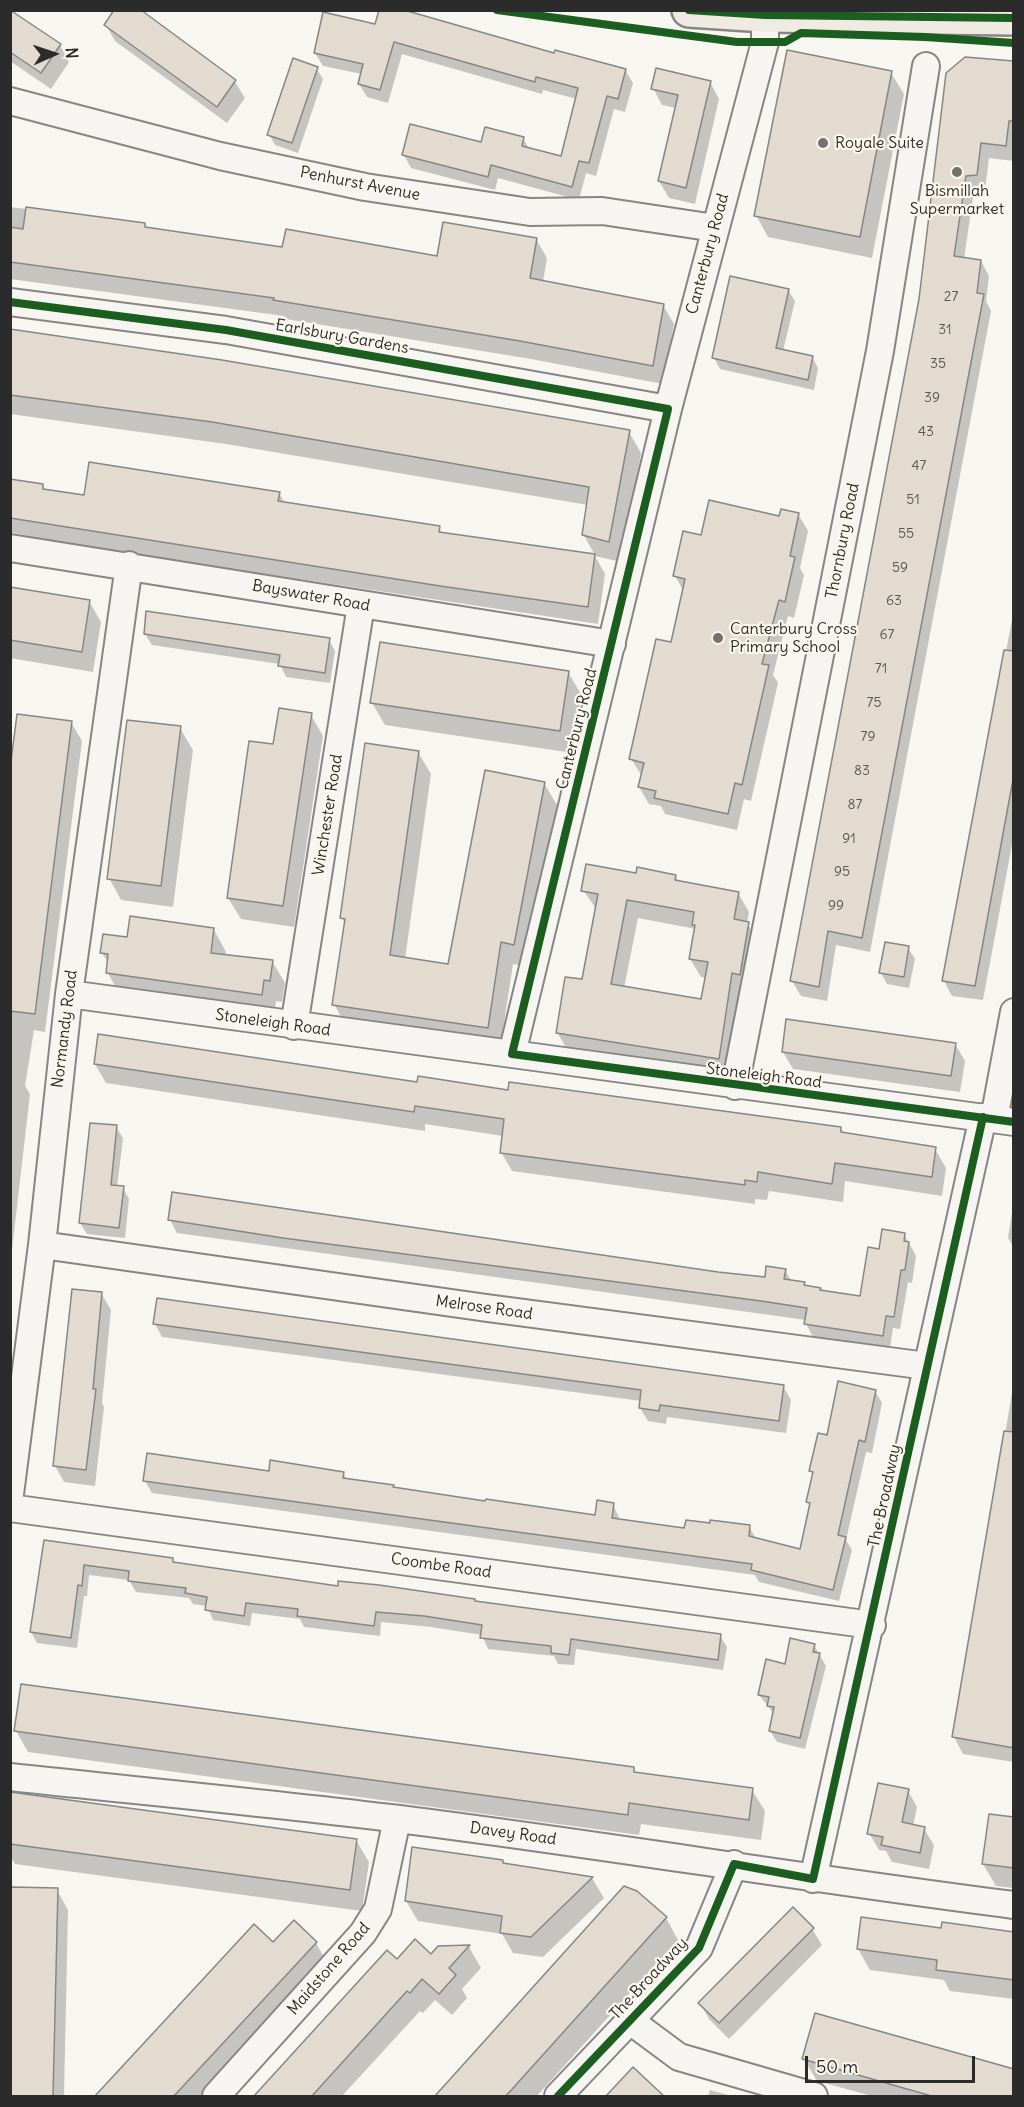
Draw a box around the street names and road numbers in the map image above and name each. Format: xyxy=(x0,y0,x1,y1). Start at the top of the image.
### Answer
street label: Penhurst Avenue xyxy=(298,163,422,205)
street label: Canterbury Road xyxy=(683,192,733,316)
street label: Earlsbury Gardens xyxy=(274,316,410,358)
street label: Thornbury Road xyxy=(822,481,864,601)
street label: Bayswater Road xyxy=(251,576,371,616)
street label: Canterbury Road xyxy=(553,666,601,792)
street label: Winchester Road xyxy=(309,753,347,877)
street label: Normandy Road xyxy=(48,969,82,1089)
street label: Stoneleigh Road xyxy=(214,1005,332,1041)
street label: Stoneleigh Road xyxy=(705,1059,823,1093)
street label: Melrose Road xyxy=(434,1292,534,1324)
street label: The Broadway xyxy=(865,1443,905,1549)
street label: Coombe Road xyxy=(390,1549,492,1583)
street label: Davey Road xyxy=(468,1818,558,1850)
street label: Maidstone Road xyxy=(284,1919,374,2019)
street label: The Broadway xyxy=(606,1934,692,2024)

